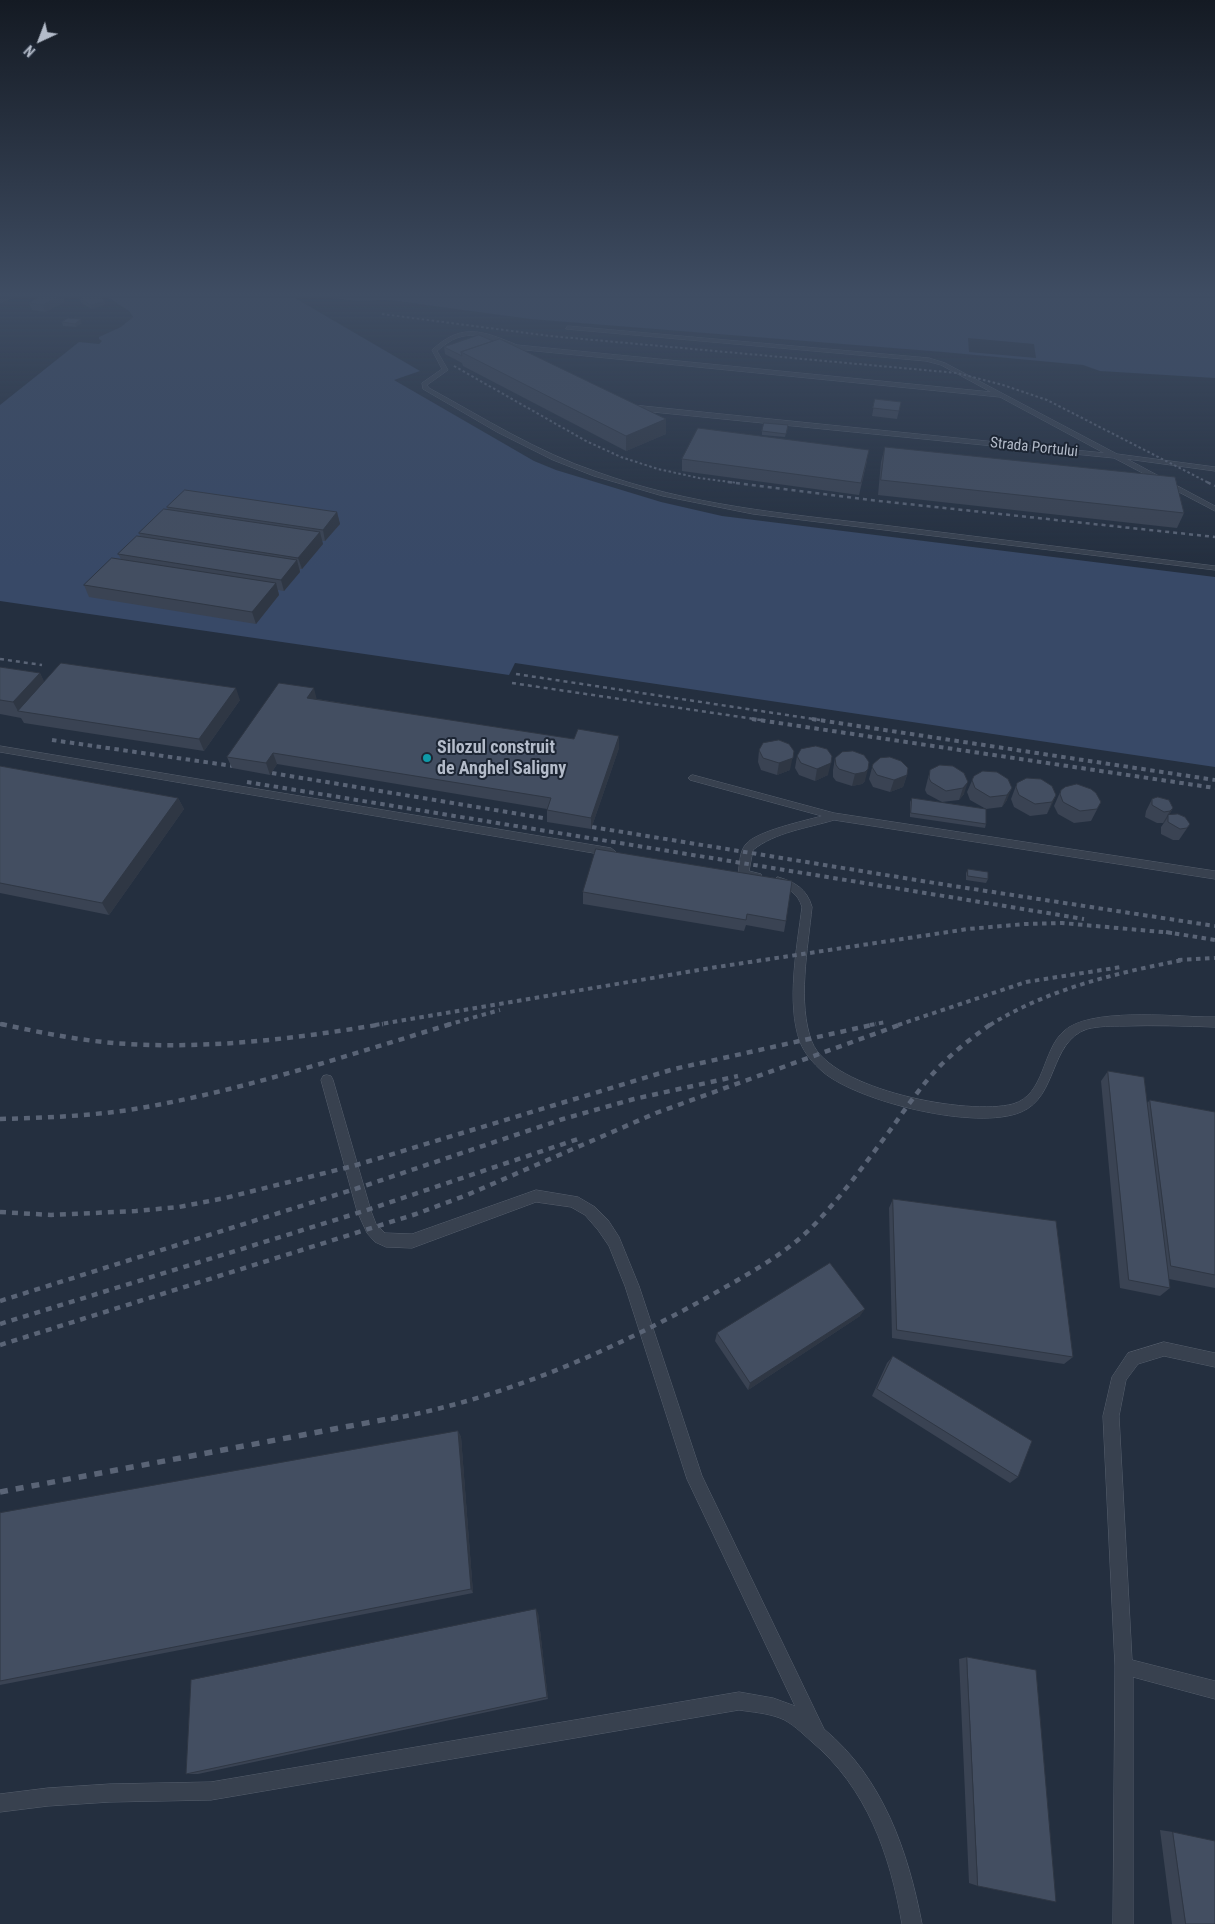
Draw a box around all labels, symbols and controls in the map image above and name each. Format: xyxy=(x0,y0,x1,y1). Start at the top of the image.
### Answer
north arrow xyxy=(15,15,65,65)
text: N xyxy=(21,42,38,60)
street label: Strada Portului xyxy=(989,434,1079,462)
place label: Silozul construit de Anghel Saligny xyxy=(437,737,566,780)
marker: Silozul construit de Anghel Saligny xyxy=(421,752,433,764)

